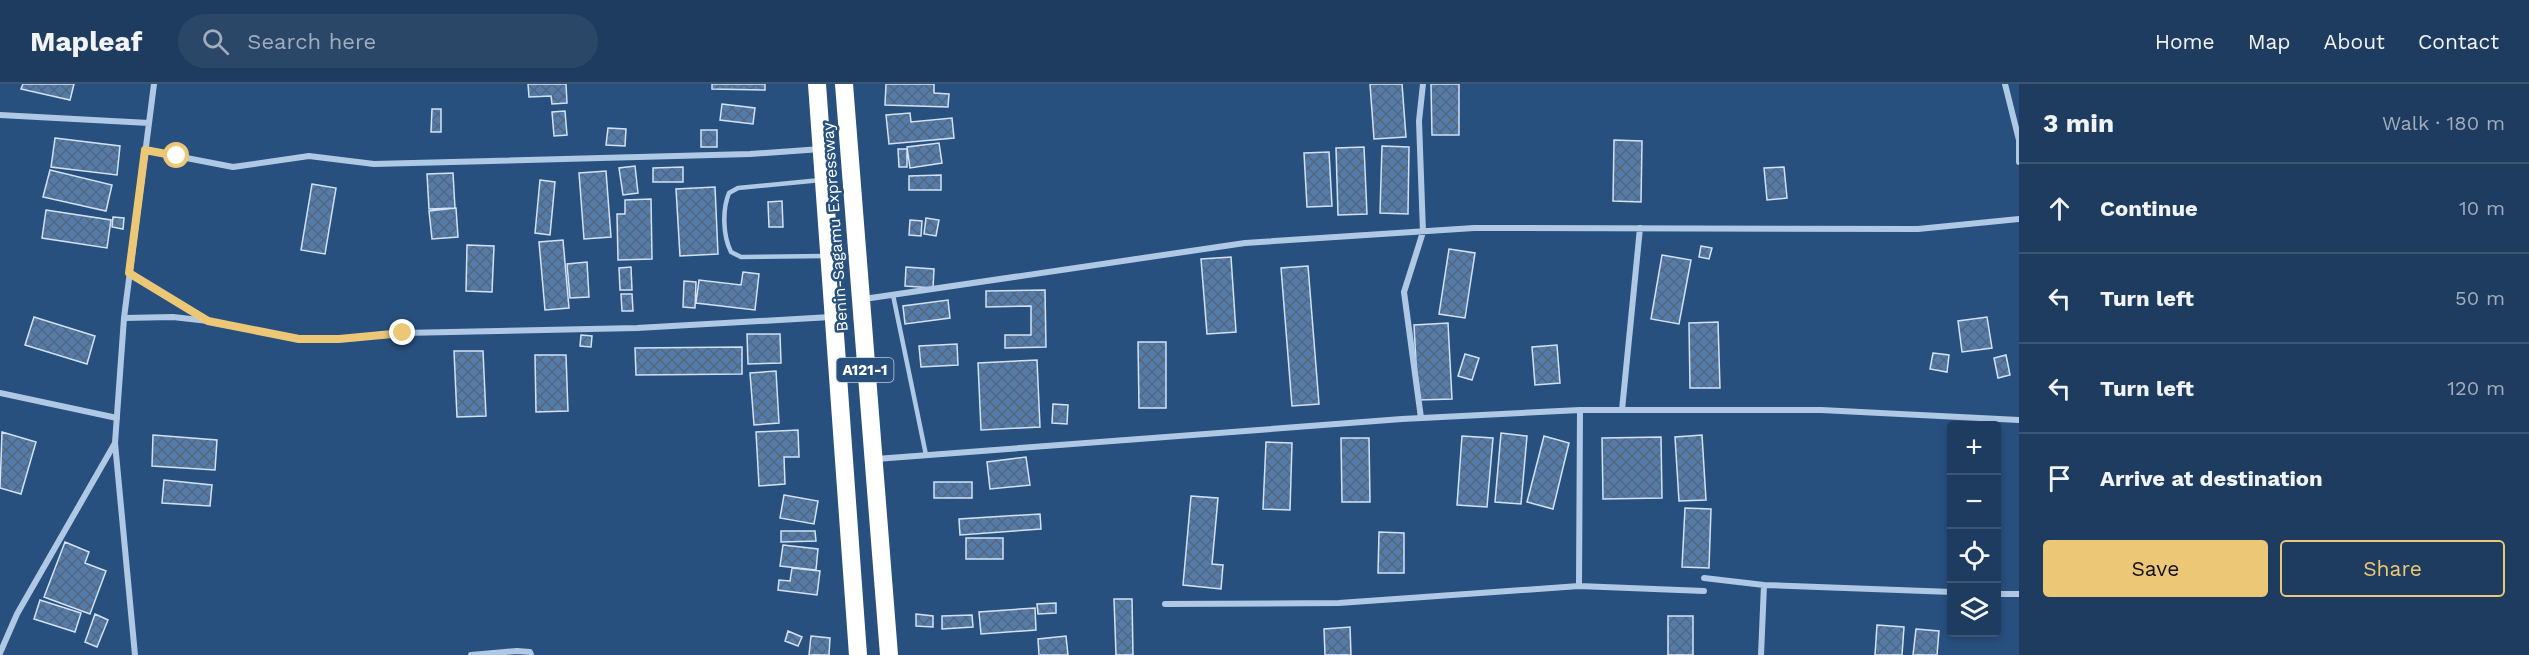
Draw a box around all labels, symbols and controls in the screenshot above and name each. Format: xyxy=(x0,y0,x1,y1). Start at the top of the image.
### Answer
search box xyxy=(178,14,598,68)
text: Mapleaf xyxy=(30,25,142,58)
icon: search xyxy=(199,25,232,58)
text: Search here xyxy=(247,29,376,54)
text: Home xyxy=(2155,29,2215,54)
text: Map xyxy=(2248,29,2291,54)
text: About xyxy=(2324,29,2385,54)
text: Contact xyxy=(2418,29,2499,54)
text: 3 min xyxy=(2043,108,2114,138)
text: Walk · 180 m xyxy=(2382,111,2505,135)
street label: Benin-Sagamu Expressway xyxy=(818,121,852,332)
route start xyxy=(163,142,189,168)
icon: ahead xyxy=(2043,192,2076,225)
text: Continue xyxy=(2100,196,2198,221)
text: 10 m xyxy=(2459,196,2505,220)
icon: left xyxy=(2043,282,2076,315)
text: Turn left xyxy=(2100,286,2194,311)
text: 50 m xyxy=(2455,286,2505,310)
route end xyxy=(389,319,415,345)
road number: A121-1 xyxy=(836,358,894,382)
icon: left xyxy=(2043,372,2076,405)
text: Turn left xyxy=(2100,376,2194,401)
text: 120 m xyxy=(2447,376,2505,400)
map controls xyxy=(1947,421,2001,637)
button: + xyxy=(1947,421,2001,475)
icon: arrive xyxy=(2043,462,2076,495)
text: Arrive at destination xyxy=(2100,466,2323,491)
button: − xyxy=(1947,475,2001,529)
button: locate xyxy=(1947,529,2001,583)
button: Save xyxy=(2043,540,2268,597)
button: Share xyxy=(2280,540,2505,597)
button: layers xyxy=(1947,583,2001,637)

